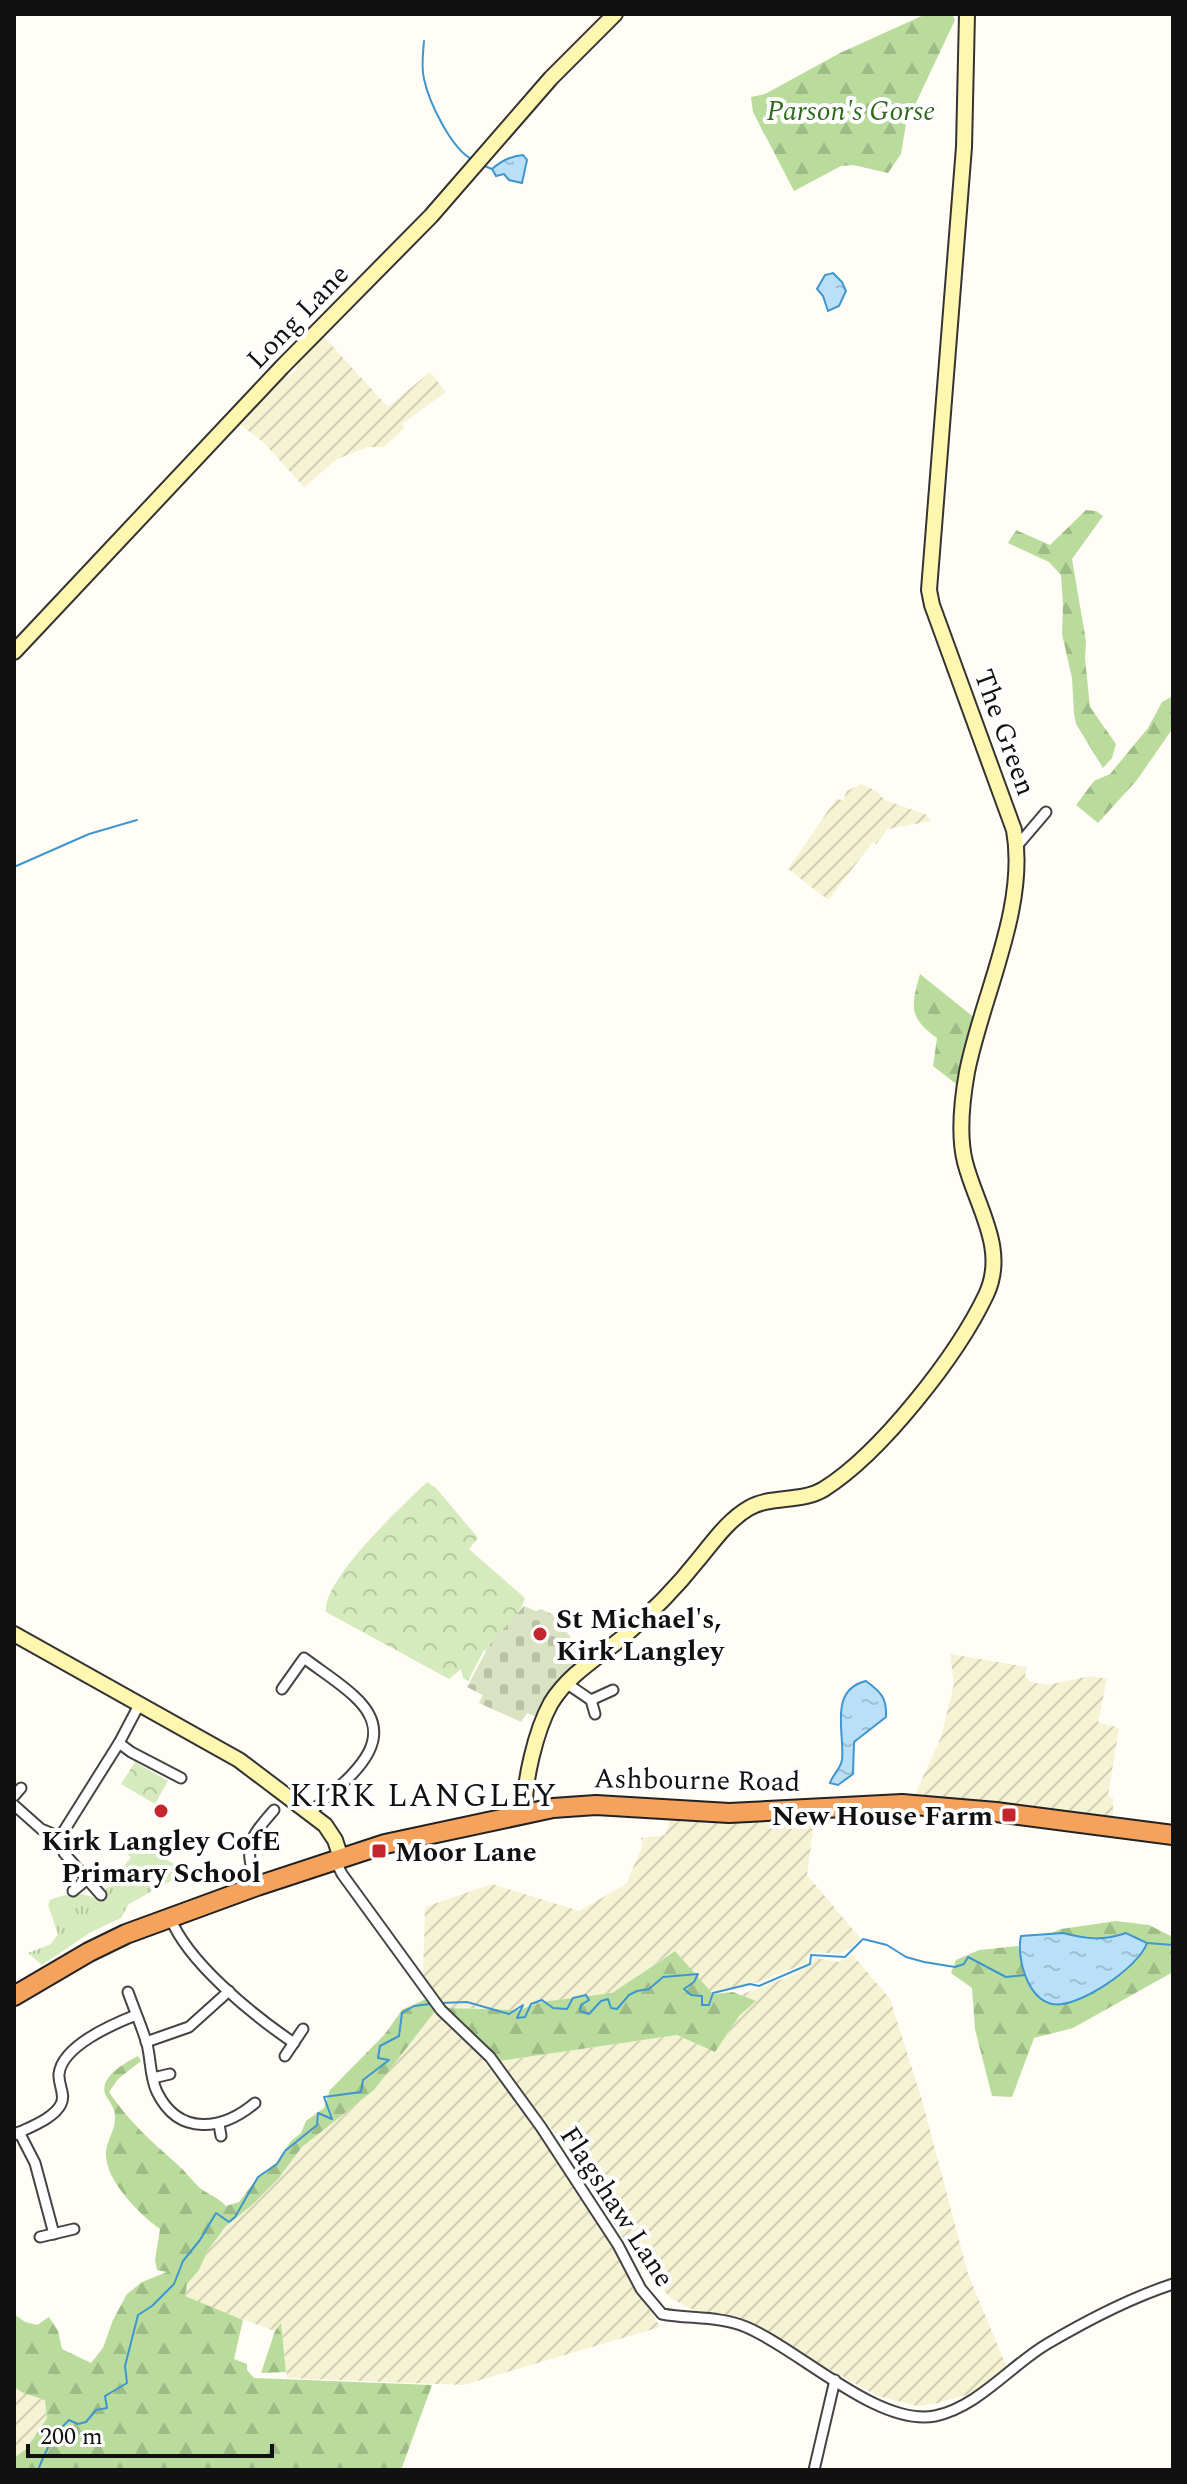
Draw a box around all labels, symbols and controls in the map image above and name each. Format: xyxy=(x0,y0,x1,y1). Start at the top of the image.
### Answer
park label: Parson's Gorse xyxy=(767,90,935,133)
street label: Long Lane xyxy=(237,254,360,380)
street label: The Green xyxy=(962,663,1047,802)
place label: St Michael's, Kirk Langley xyxy=(556,1598,726,1673)
marker: St Michael's, Kirk Langley xyxy=(531,1625,549,1643)
street label: Ashbourne Road xyxy=(593,1757,801,1804)
district label: KIRK LANGLEY xyxy=(290,1772,558,1821)
place label: New House Farm xyxy=(772,1795,993,1838)
marker: Kirk Langley CofE Primary School xyxy=(152,1802,170,1820)
marker: New House Farm xyxy=(1000,1806,1018,1824)
place label: Kirk Langley CofE Primary School xyxy=(41,1820,281,1895)
place label: Moor Lane xyxy=(395,1831,537,1874)
marker: Moor Lane xyxy=(370,1842,388,1860)
street label: Flagshaw Lane xyxy=(548,2118,685,2296)
scale bar xyxy=(28,2408,272,2458)
text: 200 m xyxy=(40,2419,103,2455)

